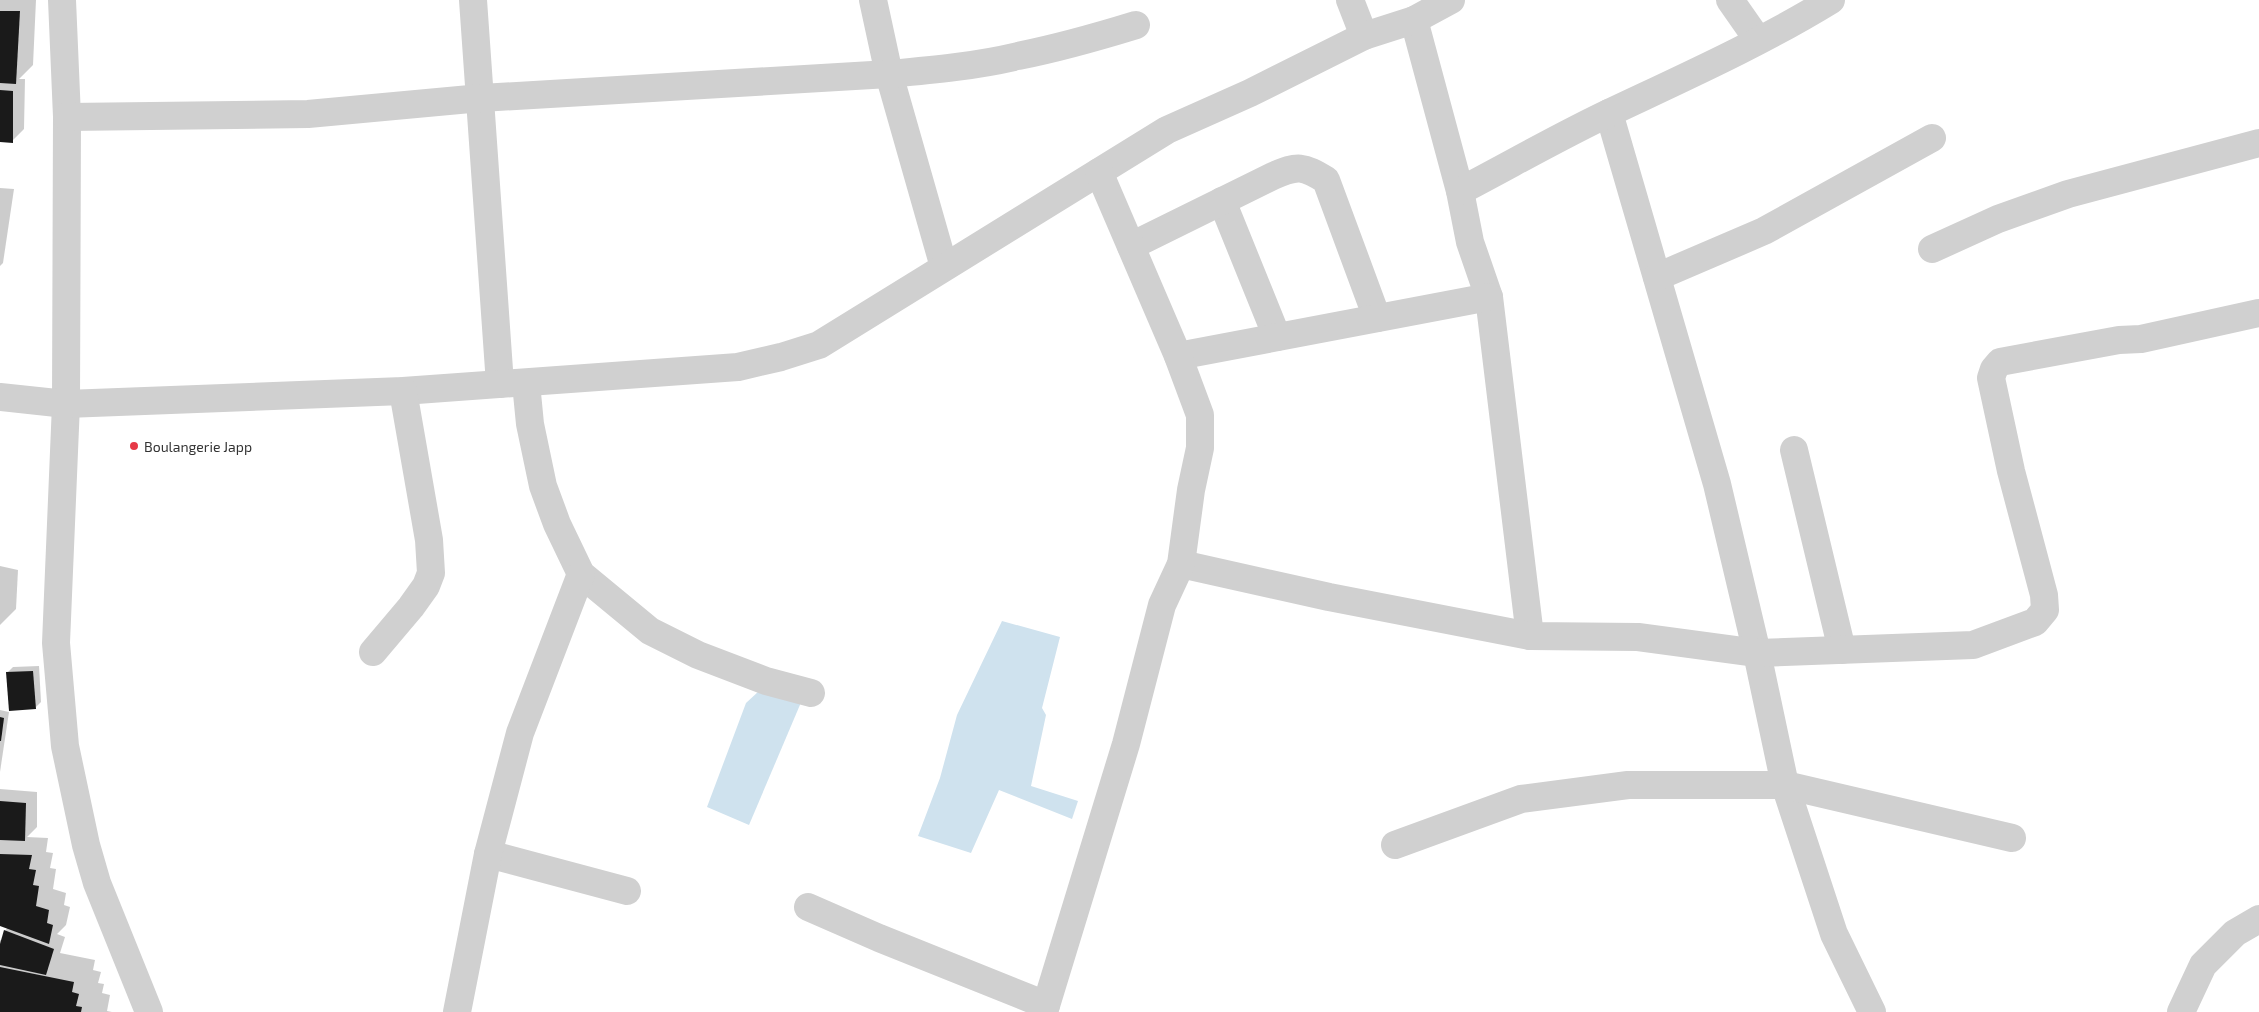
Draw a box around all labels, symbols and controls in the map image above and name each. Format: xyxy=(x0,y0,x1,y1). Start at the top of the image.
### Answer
place label: Boulangerie Japp xyxy=(144,438,252,455)
marker: Boulangerie Japp xyxy=(128,440,140,452)

